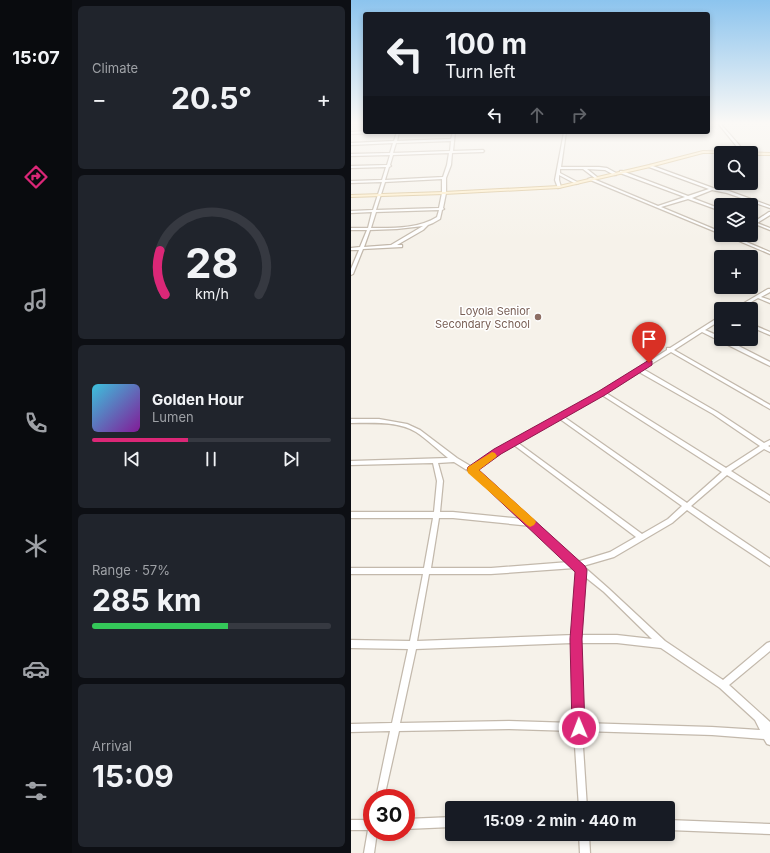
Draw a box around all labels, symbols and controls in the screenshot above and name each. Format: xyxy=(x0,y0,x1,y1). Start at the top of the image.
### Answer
text: 100 m xyxy=(445,27,527,61)
icon: left xyxy=(379,28,431,80)
text: 15:07 xyxy=(12,47,60,68)
text: Climate xyxy=(92,60,138,76)
text: Turn left xyxy=(445,61,515,82)
text: 20.5° xyxy=(171,80,252,116)
text: − xyxy=(92,86,107,112)
text: + xyxy=(316,86,331,112)
icon: left xyxy=(484,104,506,126)
icon: ahead xyxy=(526,104,548,126)
icon: right xyxy=(568,104,590,126)
map controls xyxy=(714,146,758,346)
button: search xyxy=(714,146,758,190)
icon: directions xyxy=(22,163,50,191)
button: layers xyxy=(714,198,758,242)
text: 28 xyxy=(185,238,238,288)
button: + xyxy=(714,250,758,294)
text: km/h xyxy=(195,285,228,302)
icon: music xyxy=(22,286,50,314)
button: − xyxy=(714,302,758,346)
place label: Loyola Senior Secondary School xyxy=(435,304,530,331)
marker: Loyola Senior Secondary School xyxy=(533,312,543,322)
pin xyxy=(632,322,666,363)
icon: arrive xyxy=(638,328,660,350)
text: Golden Hour xyxy=(152,390,244,409)
icon: phone xyxy=(22,409,50,437)
text: Lumen xyxy=(152,409,194,425)
icon: previous xyxy=(121,448,143,470)
icon: pause xyxy=(200,448,222,470)
icon: next xyxy=(280,448,302,470)
icon: climate xyxy=(22,532,50,560)
text: Range · 57% xyxy=(92,562,170,578)
text: 285 km xyxy=(92,582,201,618)
icon: car xyxy=(22,655,50,683)
position arrow xyxy=(558,707,600,749)
text: Arrival xyxy=(92,738,132,754)
text: 15:09 xyxy=(92,758,174,794)
icon: filters xyxy=(22,777,50,805)
speed limit sign: 30 xyxy=(363,789,415,841)
text: 15:09 · 2 min · 440 m xyxy=(484,811,636,830)

